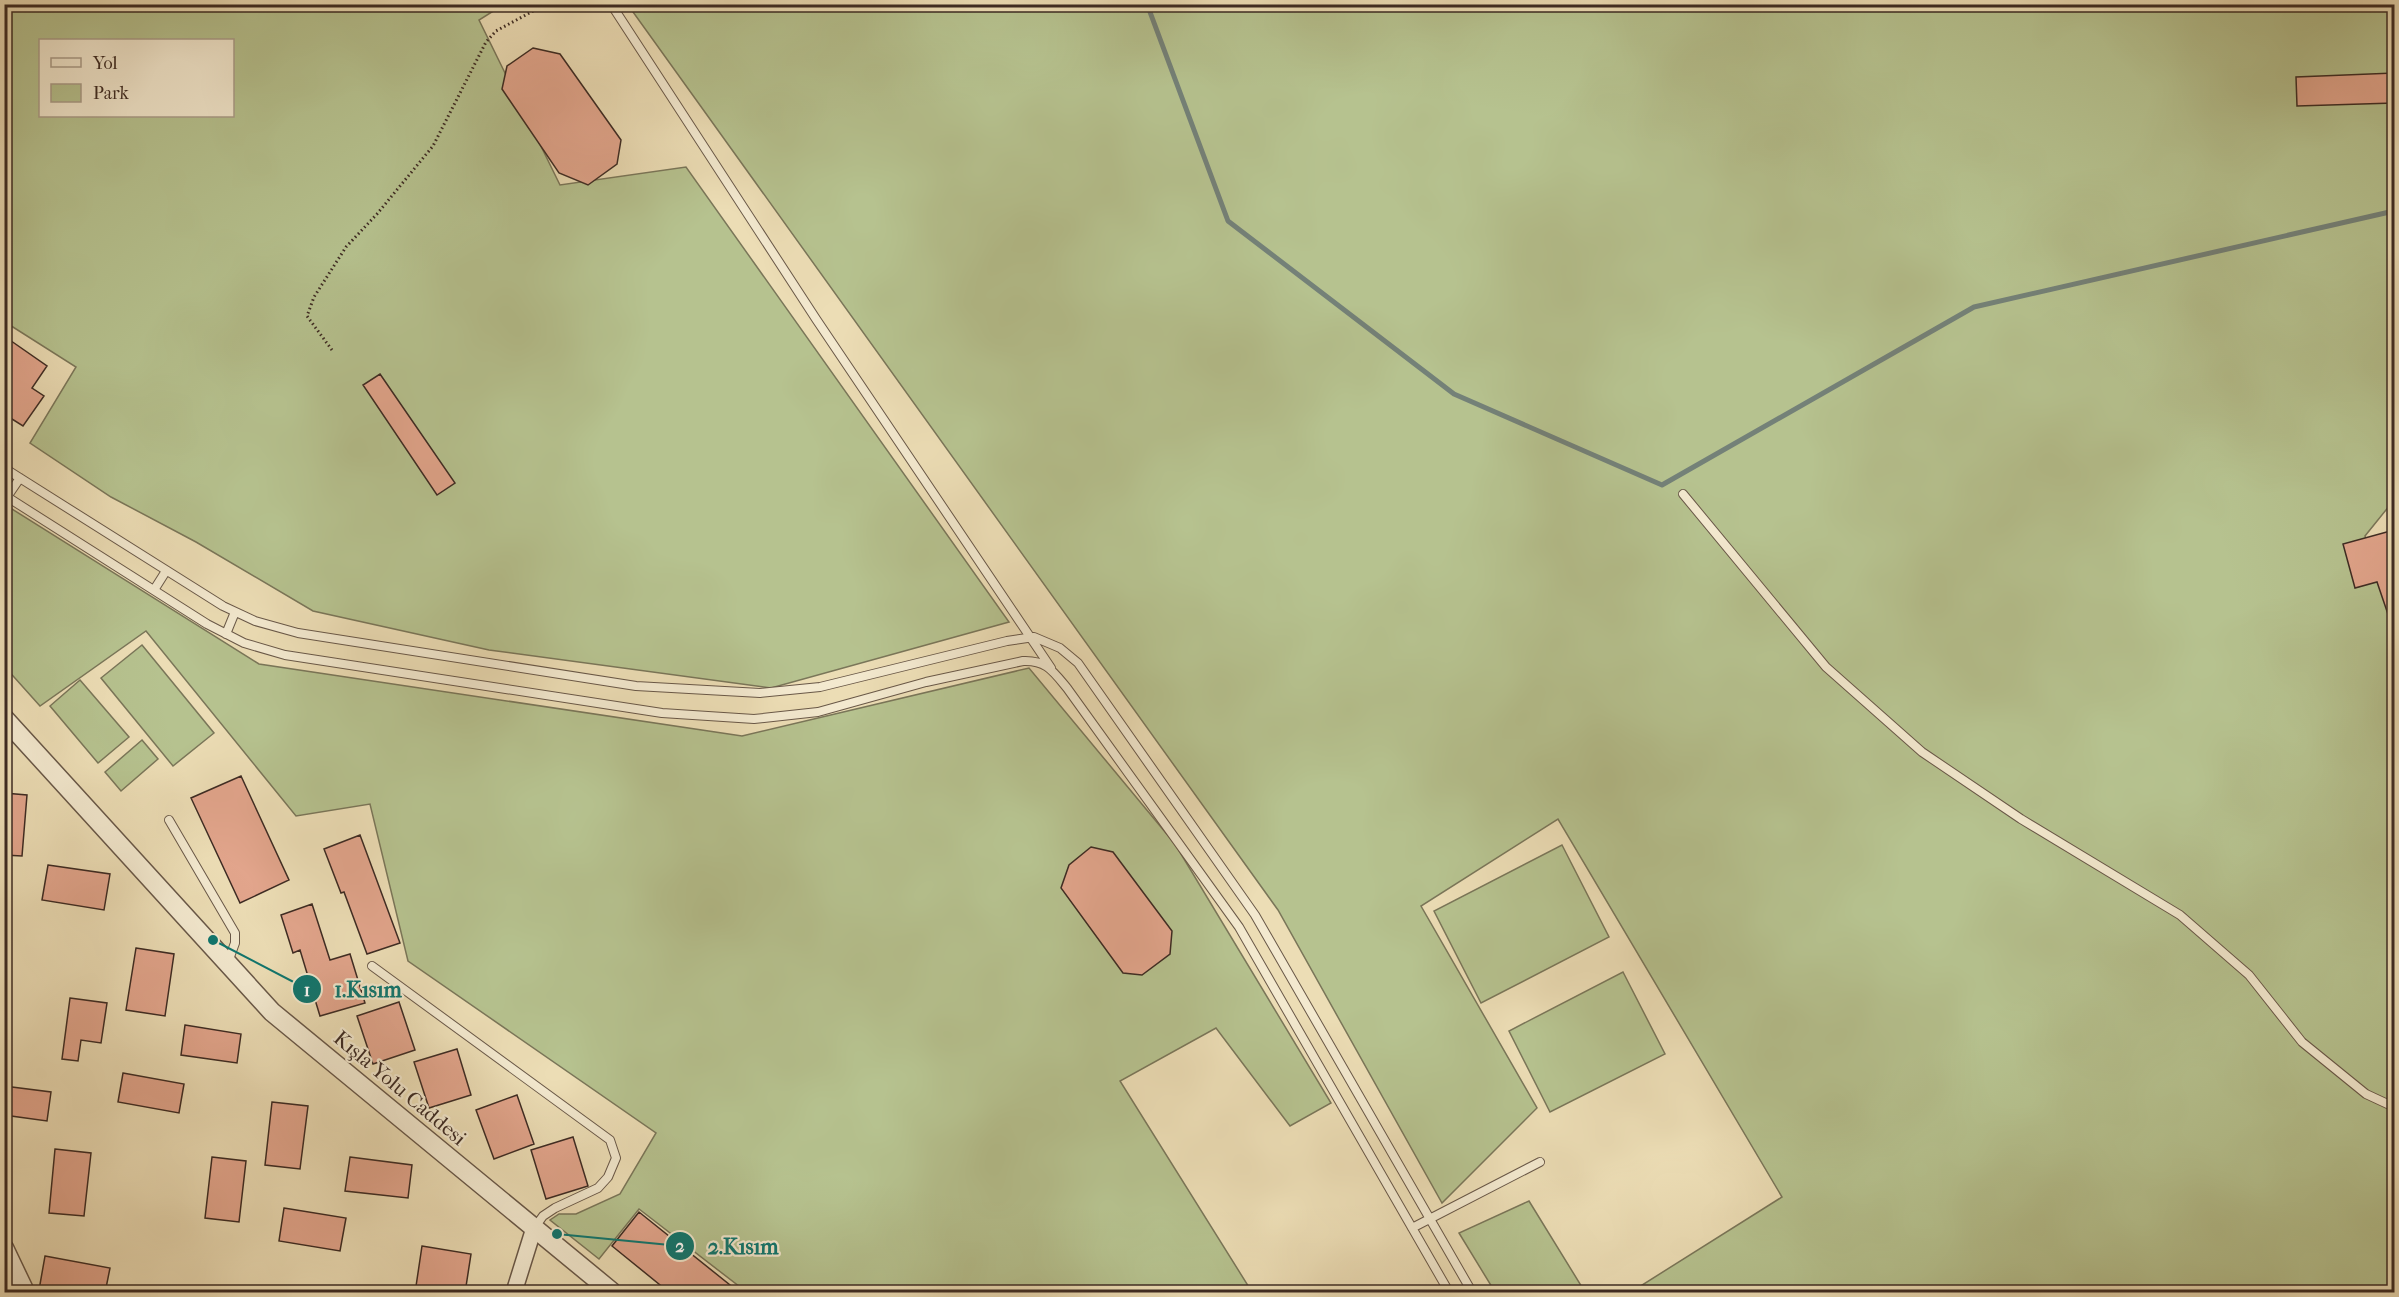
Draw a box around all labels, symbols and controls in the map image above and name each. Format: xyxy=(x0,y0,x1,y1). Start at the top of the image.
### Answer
legend xyxy=(39,39,234,117)
text: Yol xyxy=(92,53,118,74)
text: Park xyxy=(93,83,130,104)
callout: 1.Kısım xyxy=(292,969,413,1009)
text: 1.Kısım xyxy=(334,977,402,1003)
text: 1 xyxy=(304,980,310,1001)
street label: Kışla Yolu Caddesi xyxy=(329,1026,471,1150)
callout: 2.Kısım xyxy=(665,1226,790,1266)
text: 2.Kısım xyxy=(708,1234,779,1260)
text: 2 xyxy=(675,1236,685,1257)

